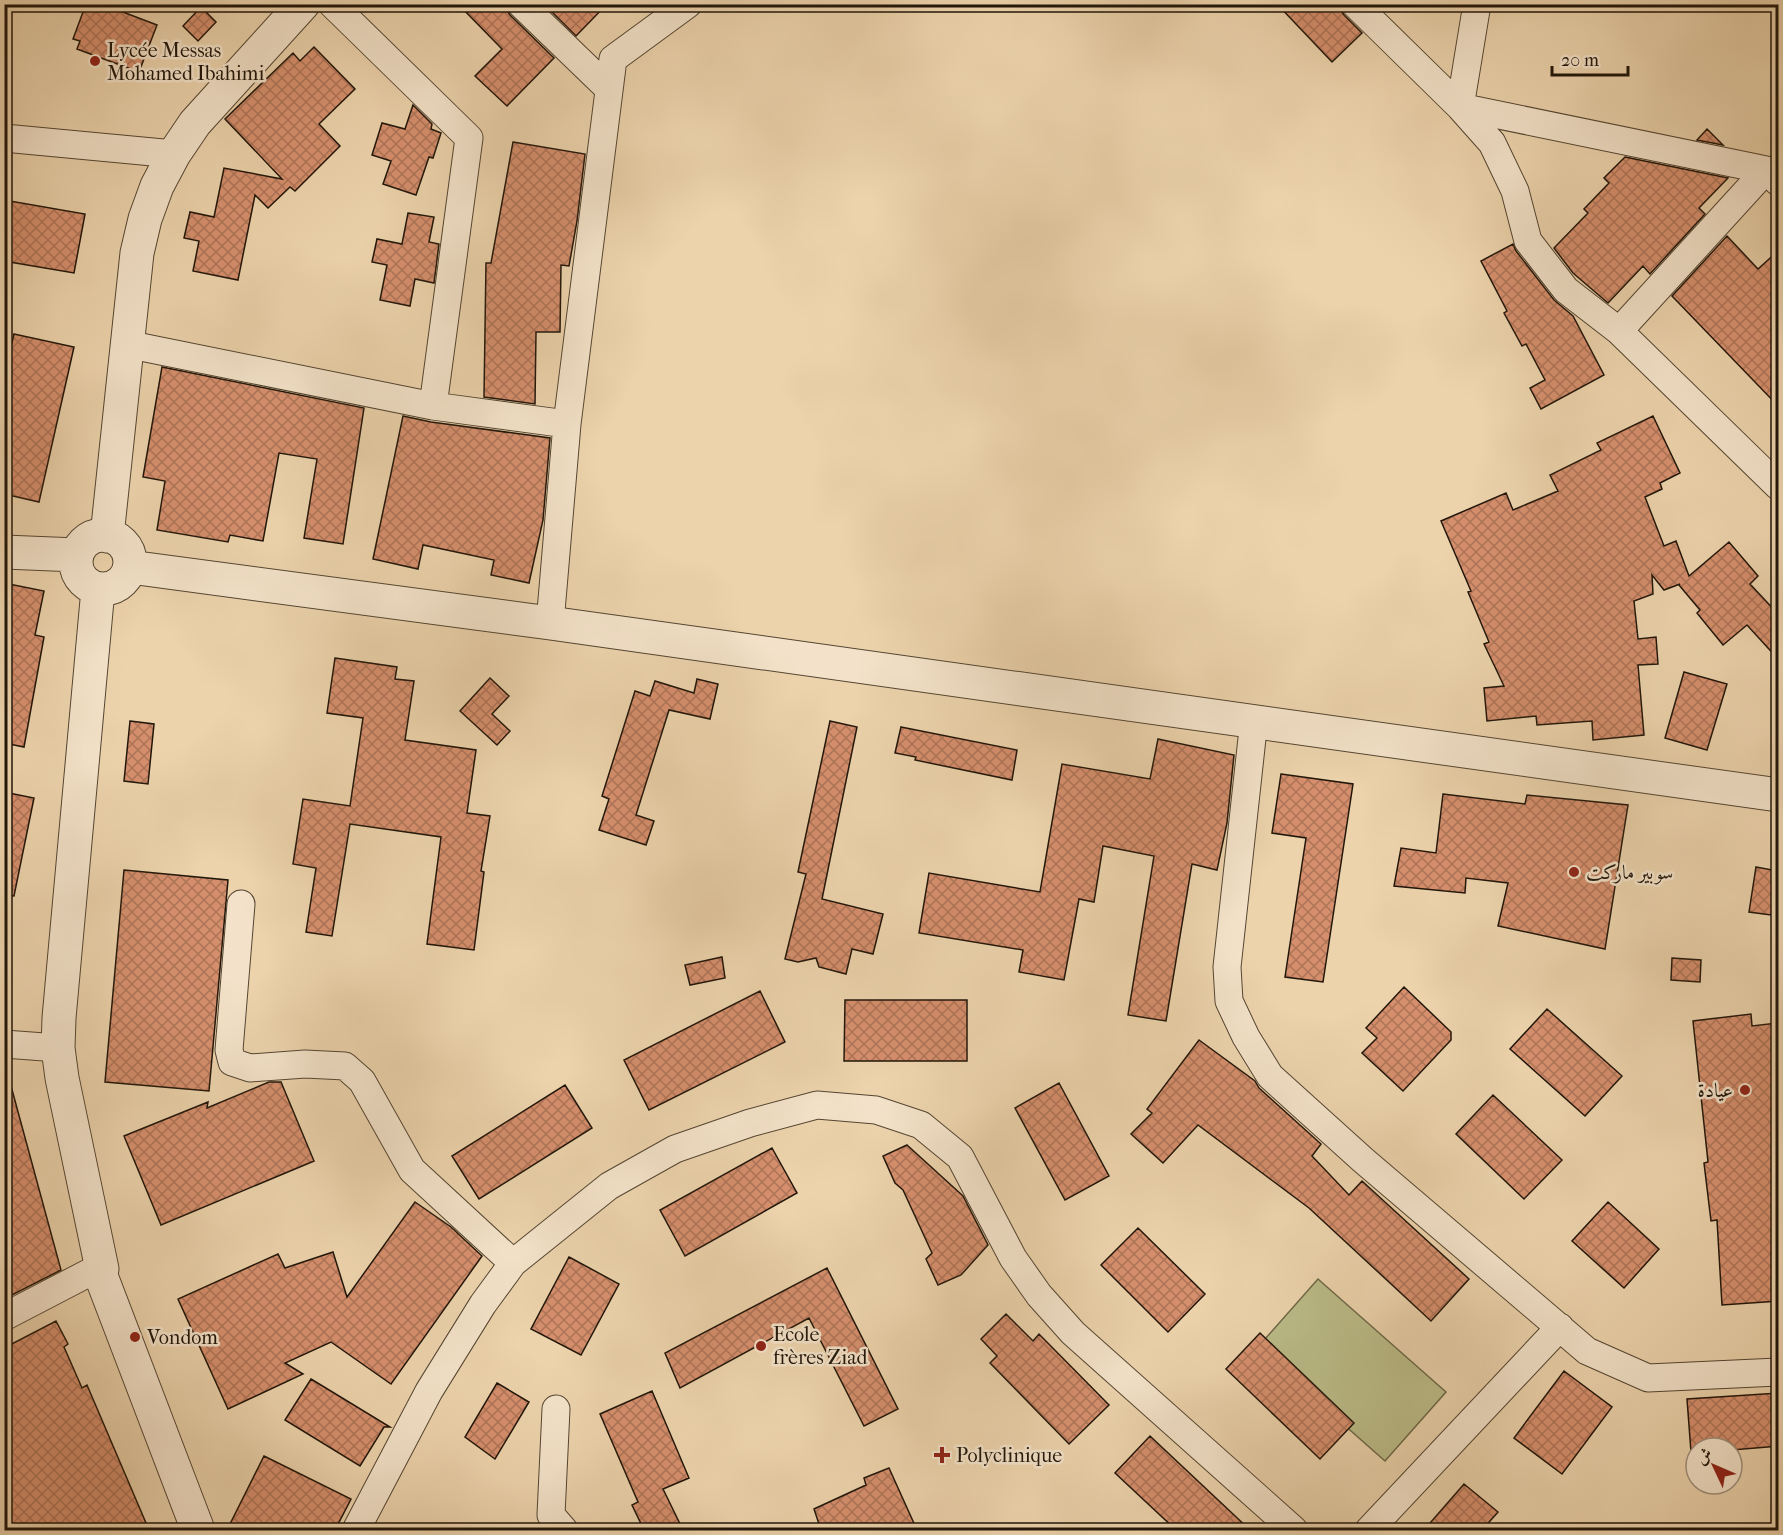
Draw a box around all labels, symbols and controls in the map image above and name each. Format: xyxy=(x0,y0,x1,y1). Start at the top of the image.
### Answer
place label: Lycée Messas Mohamed Ibahimi xyxy=(107,39,264,85)
scale bar xyxy=(1552,39,1628,77)
text: 20 m xyxy=(1561,50,1599,71)
marker: Lycée Messas Mohamed Ibahimi xyxy=(88,54,102,68)
place label: سوبير ماركت xyxy=(1586,861,1673,885)
marker: سوبير ماركت xyxy=(1567,865,1581,879)
place label: عيادة xyxy=(1698,1079,1733,1102)
marker: عيادة xyxy=(1738,1083,1752,1097)
place label: Ecole frères Ziad xyxy=(773,1323,869,1369)
place label: Vondom xyxy=(146,1326,218,1349)
marker: Vondom xyxy=(128,1330,142,1344)
marker: Ecole frères Ziad xyxy=(754,1339,768,1353)
north arrow xyxy=(1684,1436,1744,1496)
place label: Polyclinique xyxy=(956,1444,1062,1467)
text: ش xyxy=(1691,1444,1716,1468)
marker: Polyclinique xyxy=(933,1446,951,1464)

